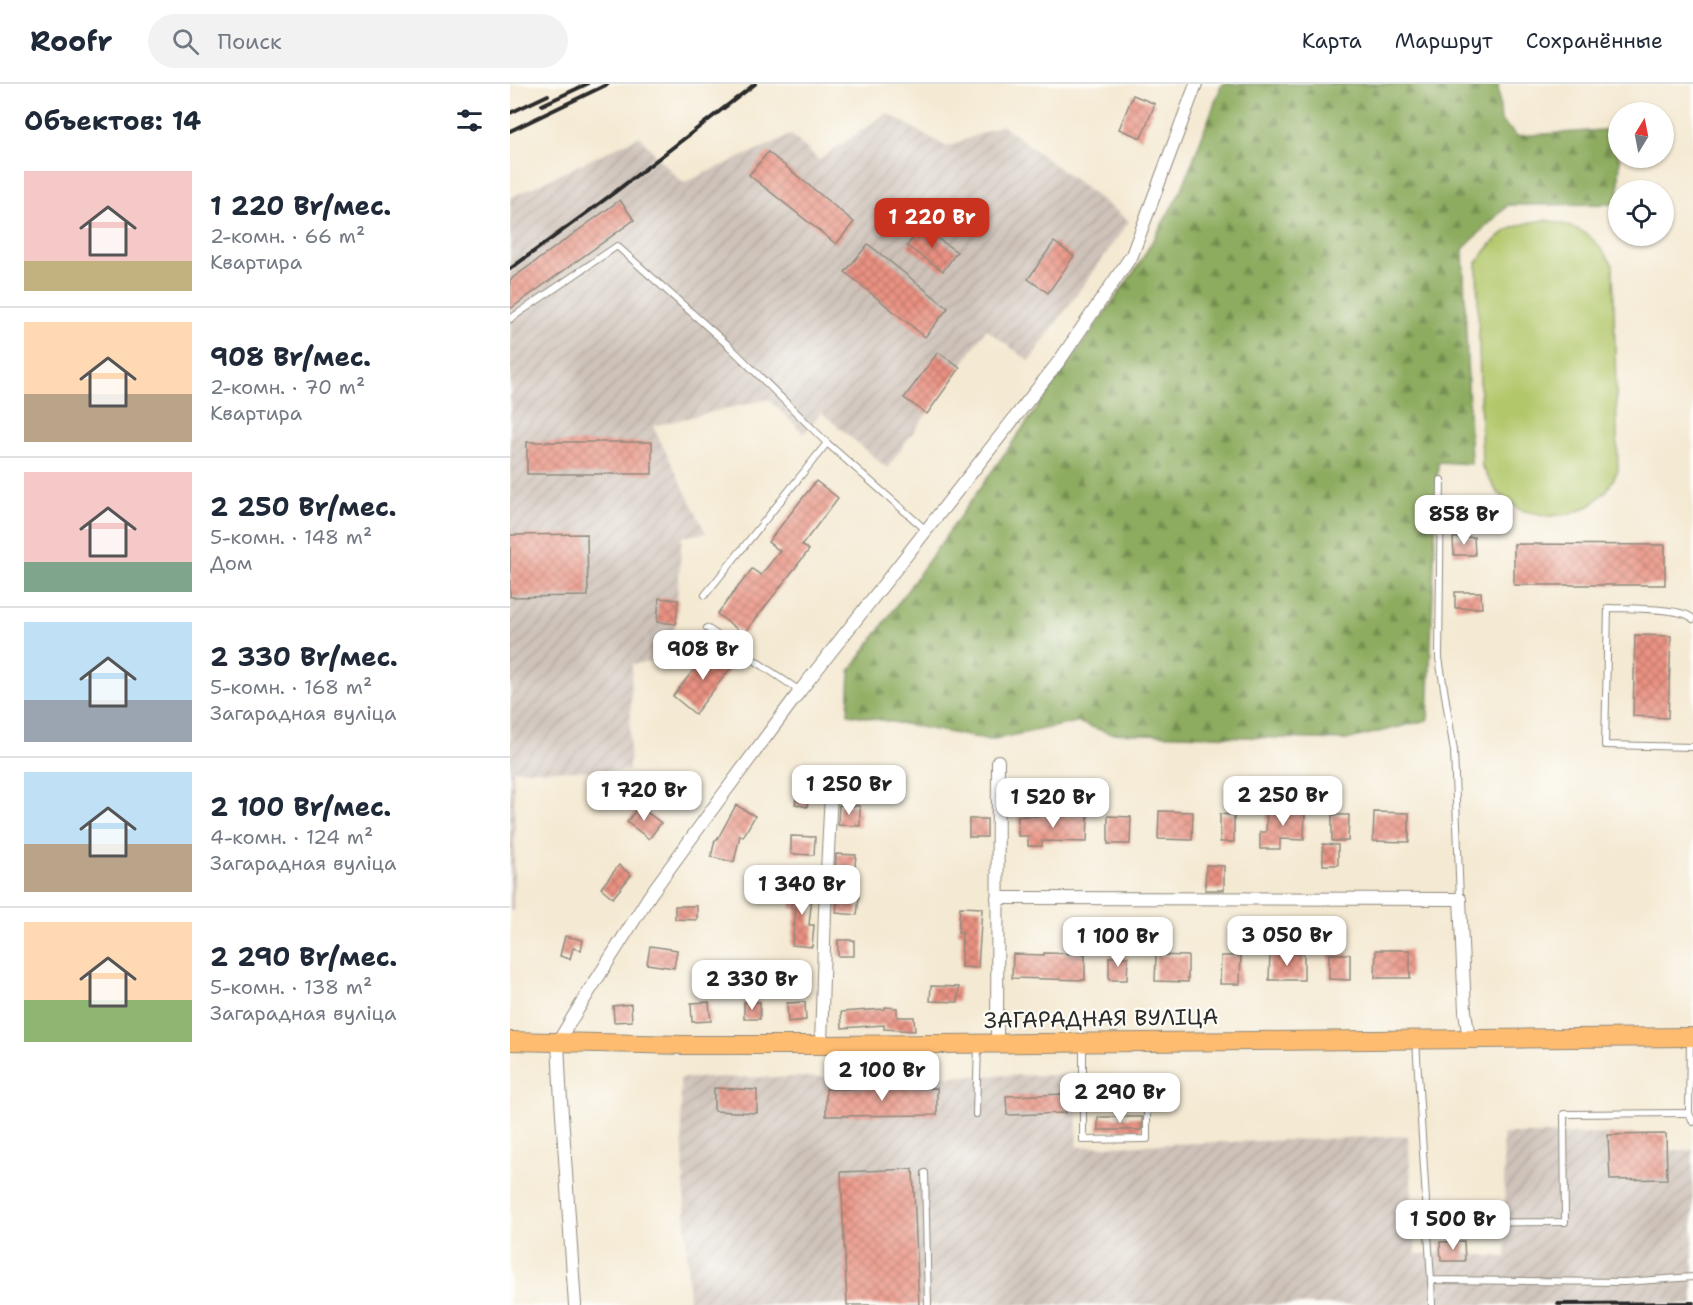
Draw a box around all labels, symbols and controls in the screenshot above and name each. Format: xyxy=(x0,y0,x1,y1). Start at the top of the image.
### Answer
search box xyxy=(148,14,568,68)
text: Roofr xyxy=(30,22,112,60)
icon: search xyxy=(169,25,202,58)
text: Поиск xyxy=(217,27,282,56)
text: Карта xyxy=(1302,27,1362,55)
text: Маршрут xyxy=(1395,27,1493,55)
text: Сохранённые xyxy=(1526,27,1663,55)
north arrow xyxy=(1608,102,1674,168)
map controls xyxy=(1608,102,1674,246)
text: Объектов: 14 xyxy=(24,103,201,138)
icon: filters xyxy=(453,104,486,137)
button: locate xyxy=(1608,180,1674,246)
text: 1 220 Br/мес. xyxy=(210,188,391,223)
icon: home xyxy=(72,195,144,267)
pin: 1 220 Br xyxy=(870,198,994,249)
text: 1 220 Br xyxy=(888,204,976,230)
text: 2-комн. · 66 m² xyxy=(210,223,365,249)
text: Квартира xyxy=(210,249,302,275)
text: 908 Br/мес. xyxy=(210,339,371,374)
icon: home xyxy=(72,346,144,418)
text: 2-комн. · 70 m² xyxy=(210,374,365,400)
text: Квартира xyxy=(210,400,302,426)
text: 2 250 Br/мес. xyxy=(210,489,397,524)
pin: 858 Br xyxy=(1415,495,1513,546)
icon: home xyxy=(72,496,144,568)
text: 858 Br xyxy=(1429,501,1499,527)
text: 5-комн. · 148 m² xyxy=(210,524,372,550)
text: Дом xyxy=(210,550,252,576)
pin: 908 Br xyxy=(654,630,752,681)
text: 908 Br xyxy=(667,636,739,662)
text: 2 330 Br/мес. xyxy=(210,639,398,674)
icon: home xyxy=(72,646,144,718)
text: 5-комн. · 168 m² xyxy=(210,674,372,700)
text: Загарадная вуліца xyxy=(210,700,396,726)
pin: 1 250 Br xyxy=(787,765,911,816)
pin: 1 720 Br xyxy=(582,771,706,822)
text: 1 250 Br xyxy=(806,771,892,797)
pin: 2 250 Br xyxy=(1221,776,1345,827)
text: 1 720 Br xyxy=(601,777,687,803)
pin: 1 520 Br xyxy=(991,778,1115,829)
text: 2 250 Br xyxy=(1237,782,1329,808)
text: 1 520 Br xyxy=(1010,784,1096,810)
text: 2 100 Br/мес. xyxy=(210,789,391,824)
icon: home xyxy=(72,796,144,868)
text: 4-комн. · 124 m² xyxy=(210,824,373,850)
text: Загарадная вуліца xyxy=(210,850,396,876)
pin: 1 340 Br xyxy=(740,865,864,916)
text: 1 340 Br xyxy=(758,871,846,897)
pin: 3 050 Br xyxy=(1225,916,1349,967)
pin: 1 100 Br xyxy=(1056,917,1180,968)
text: 3 050 Br xyxy=(1241,922,1333,948)
text: 1 100 Br xyxy=(1077,923,1159,949)
text: 2 290 Br/мес. xyxy=(210,939,397,974)
icon: home xyxy=(72,946,144,1018)
pin: 2 330 Br xyxy=(690,960,814,1011)
text: 2 330 Br xyxy=(706,966,798,992)
text: 5-комн. · 138 m² xyxy=(210,974,372,1000)
text: Загарадная вуліца xyxy=(210,1000,396,1026)
street label: ЗАГАРАДНАЯ ВУЛІЦА xyxy=(984,1002,1219,1035)
pin: 2 100 Br xyxy=(820,1051,944,1102)
text: 2 100 Br xyxy=(838,1057,926,1083)
pin: 2 290 Br xyxy=(1058,1073,1182,1124)
text: 2 290 Br xyxy=(1074,1079,1166,1105)
pin: 1 500 Br xyxy=(1391,1200,1515,1251)
text: 1 500 Br xyxy=(1410,1206,1496,1232)

